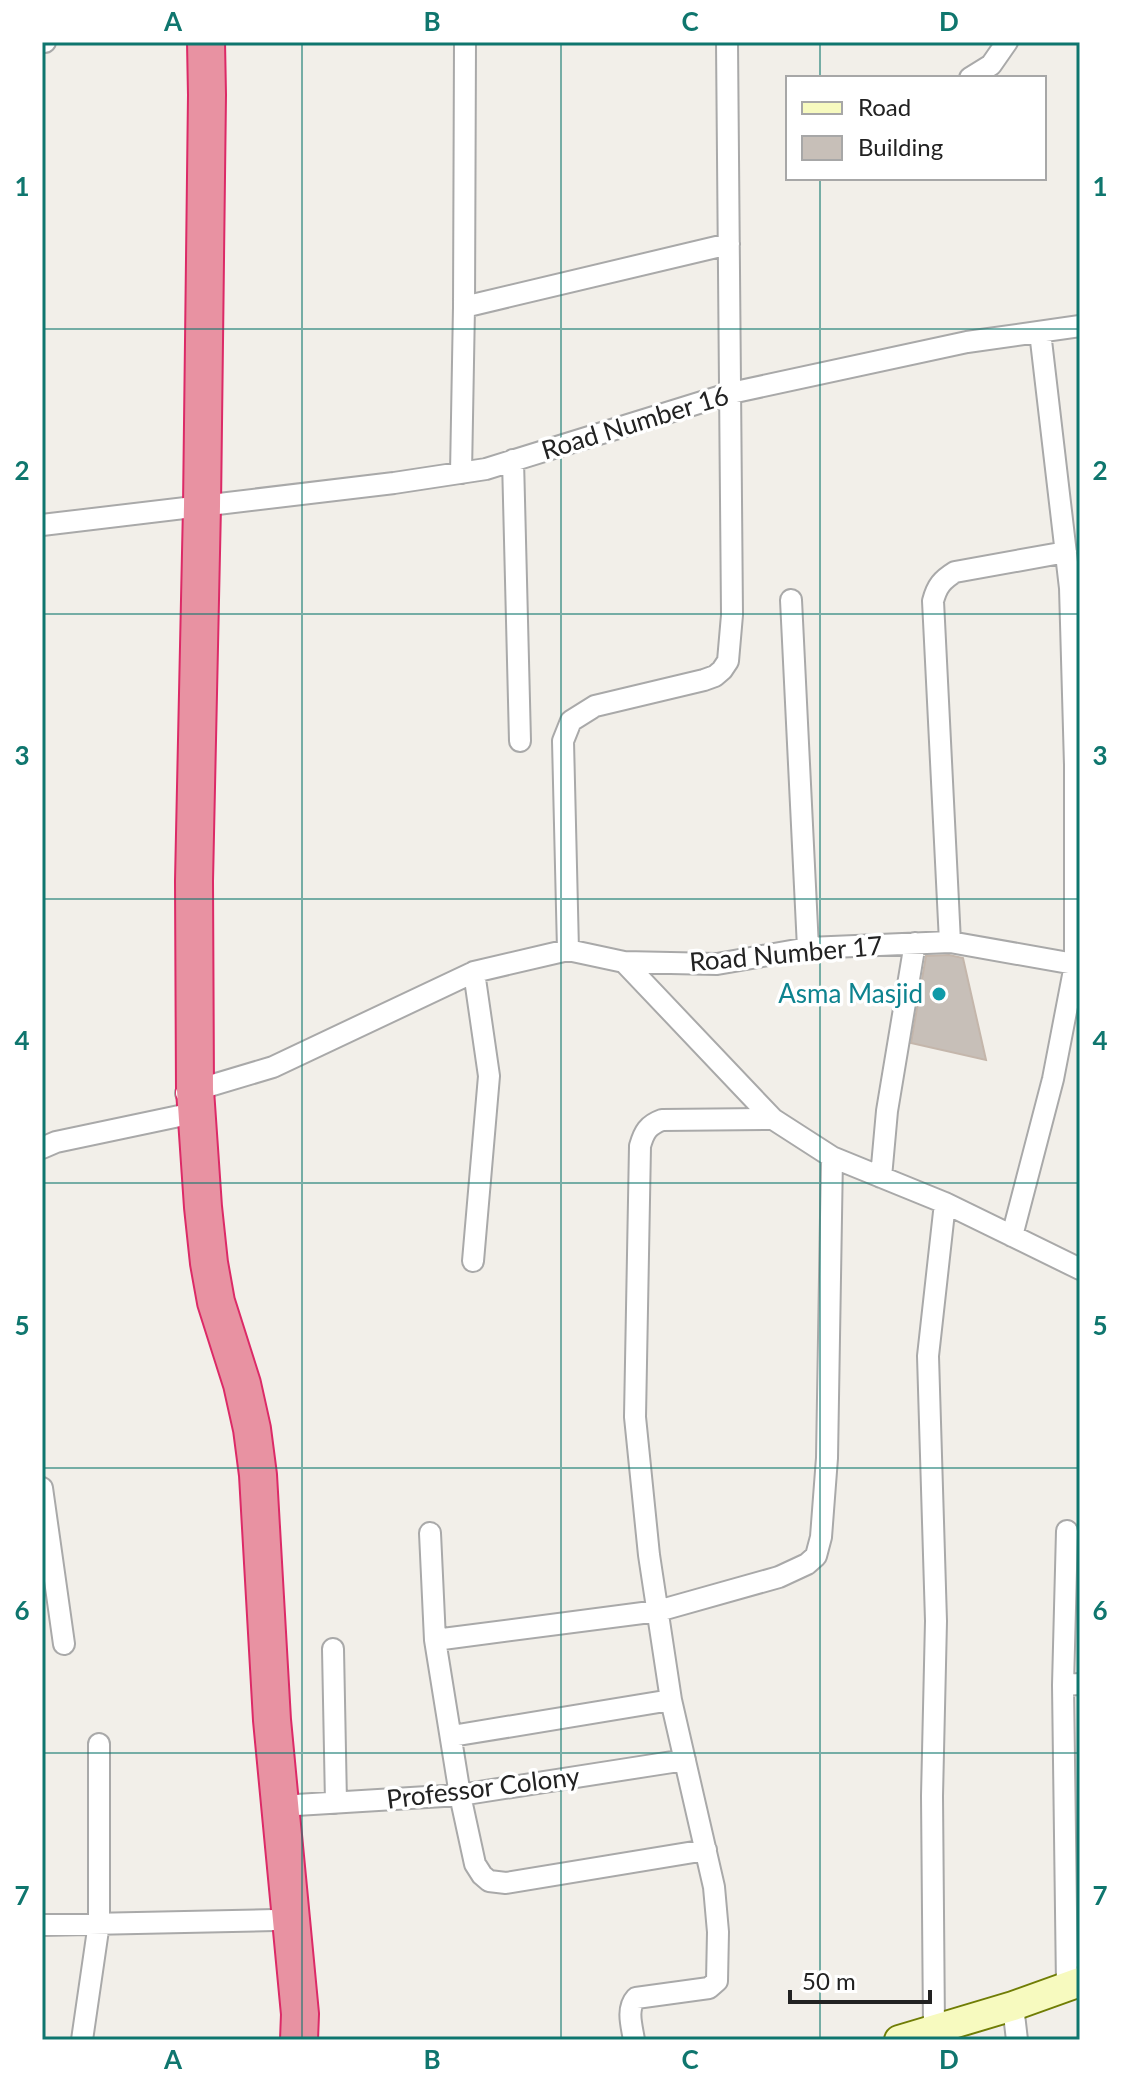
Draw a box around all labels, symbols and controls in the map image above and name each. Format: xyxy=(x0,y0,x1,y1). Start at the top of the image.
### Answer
text: A xyxy=(163,5,183,37)
text: B xyxy=(423,5,441,37)
text: C xyxy=(681,5,699,37)
text: D xyxy=(939,5,959,37)
legend xyxy=(786,76,1046,180)
text: Road xyxy=(858,92,911,121)
text: Building xyxy=(858,132,943,161)
text: 1 xyxy=(14,170,30,202)
text: 1 xyxy=(1092,170,1108,202)
street label: Road Number 16 xyxy=(537,378,732,466)
text: 2 xyxy=(14,454,30,486)
text: 2 xyxy=(1092,454,1108,486)
text: 3 xyxy=(14,739,30,771)
text: 3 xyxy=(1092,739,1108,771)
street label: Road Number 17 xyxy=(688,929,884,977)
place label: Asma Masjid xyxy=(778,977,923,1009)
marker: Asma Masjid xyxy=(930,985,948,1003)
text: 4 xyxy=(14,1024,30,1056)
text: 4 xyxy=(1092,1024,1108,1056)
text: 5 xyxy=(14,1309,30,1341)
text: 5 xyxy=(1092,1309,1108,1341)
text: 6 xyxy=(14,1594,30,1626)
text: 6 xyxy=(1092,1594,1108,1626)
street label: Professor Colony xyxy=(384,1759,582,1815)
text: 7 xyxy=(14,1879,30,1911)
text: 7 xyxy=(1092,1879,1108,1911)
scale bar xyxy=(790,1954,930,2004)
text: 50 m xyxy=(802,1966,856,1995)
text: A xyxy=(163,2043,183,2075)
text: B xyxy=(423,2043,441,2075)
text: C xyxy=(681,2043,699,2075)
text: D xyxy=(939,2043,959,2075)

